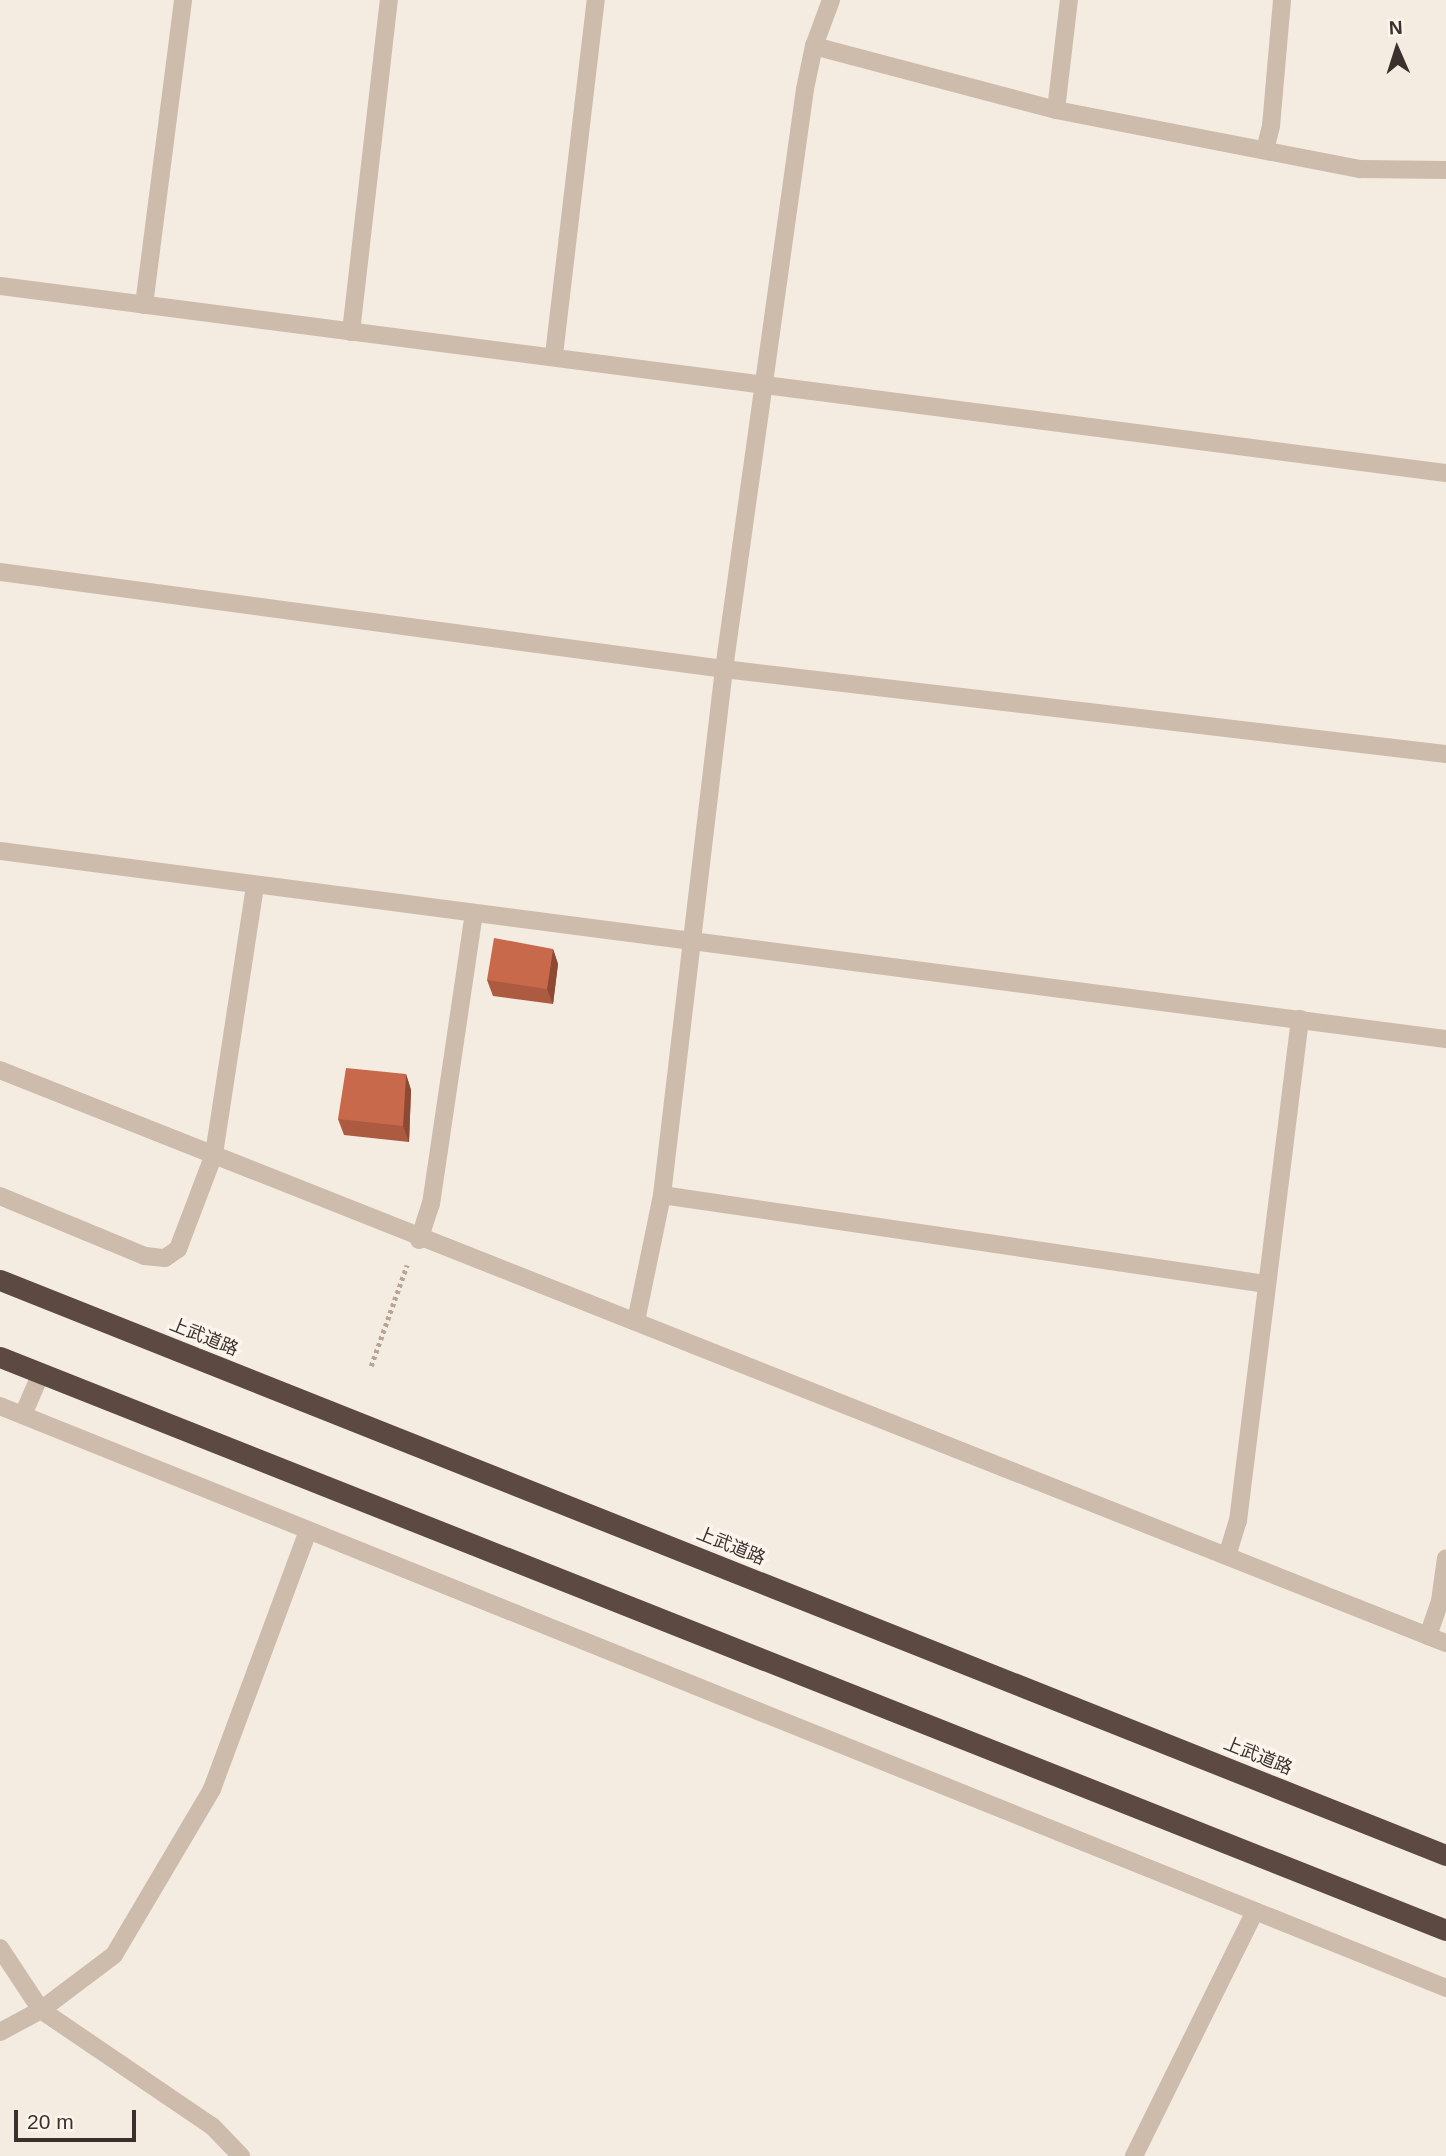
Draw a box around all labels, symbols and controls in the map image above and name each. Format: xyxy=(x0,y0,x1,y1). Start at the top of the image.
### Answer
north arrow xyxy=(1362,14,1432,84)
text: N xyxy=(1388,17,1403,38)
street label: 上武道路 xyxy=(167,1314,241,1360)
street label: 上武道路 xyxy=(694,1523,768,1569)
street label: 上武道路 xyxy=(1221,1733,1295,1779)
scale bar xyxy=(18,2096,140,2140)
text: 20 m xyxy=(27,2110,74,2133)

